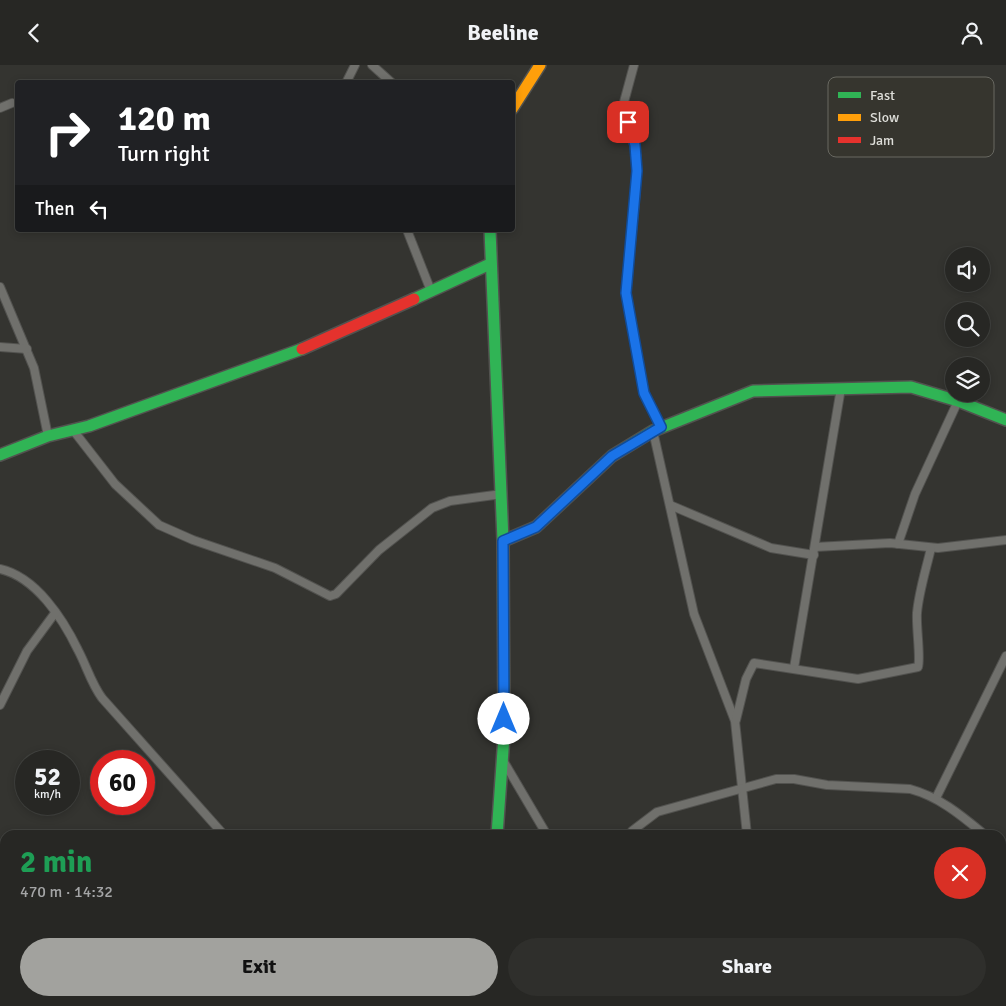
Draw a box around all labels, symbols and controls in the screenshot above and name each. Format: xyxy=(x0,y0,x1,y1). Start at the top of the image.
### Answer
icon: back xyxy=(20,19,48,47)
text: Beeline xyxy=(467,19,539,46)
icon: person xyxy=(958,19,986,47)
legend xyxy=(828,77,994,157)
text: Fast xyxy=(870,87,895,104)
text: 120 m xyxy=(118,97,211,140)
icon: right xyxy=(35,100,100,165)
pin xyxy=(607,101,649,143)
icon: arrive xyxy=(614,108,642,136)
text: Slow xyxy=(870,109,899,126)
text: Jam xyxy=(870,132,894,149)
text: Turn right xyxy=(118,140,210,167)
icon: left xyxy=(85,195,113,223)
text: Then xyxy=(35,197,75,221)
map controls xyxy=(945,247,990,402)
button: sound xyxy=(945,247,990,292)
button: search xyxy=(945,302,990,347)
button: layers xyxy=(945,357,990,402)
position arrow xyxy=(477,692,529,744)
speed limit sign: 60 xyxy=(90,750,155,815)
text: 52 xyxy=(34,761,61,792)
text: km/h xyxy=(34,787,61,802)
text: 2 min xyxy=(20,844,92,881)
button: close xyxy=(934,847,986,899)
text: 470 m · 14:32 xyxy=(20,882,113,902)
button: Exit xyxy=(20,938,498,996)
button: Share xyxy=(508,938,986,996)

